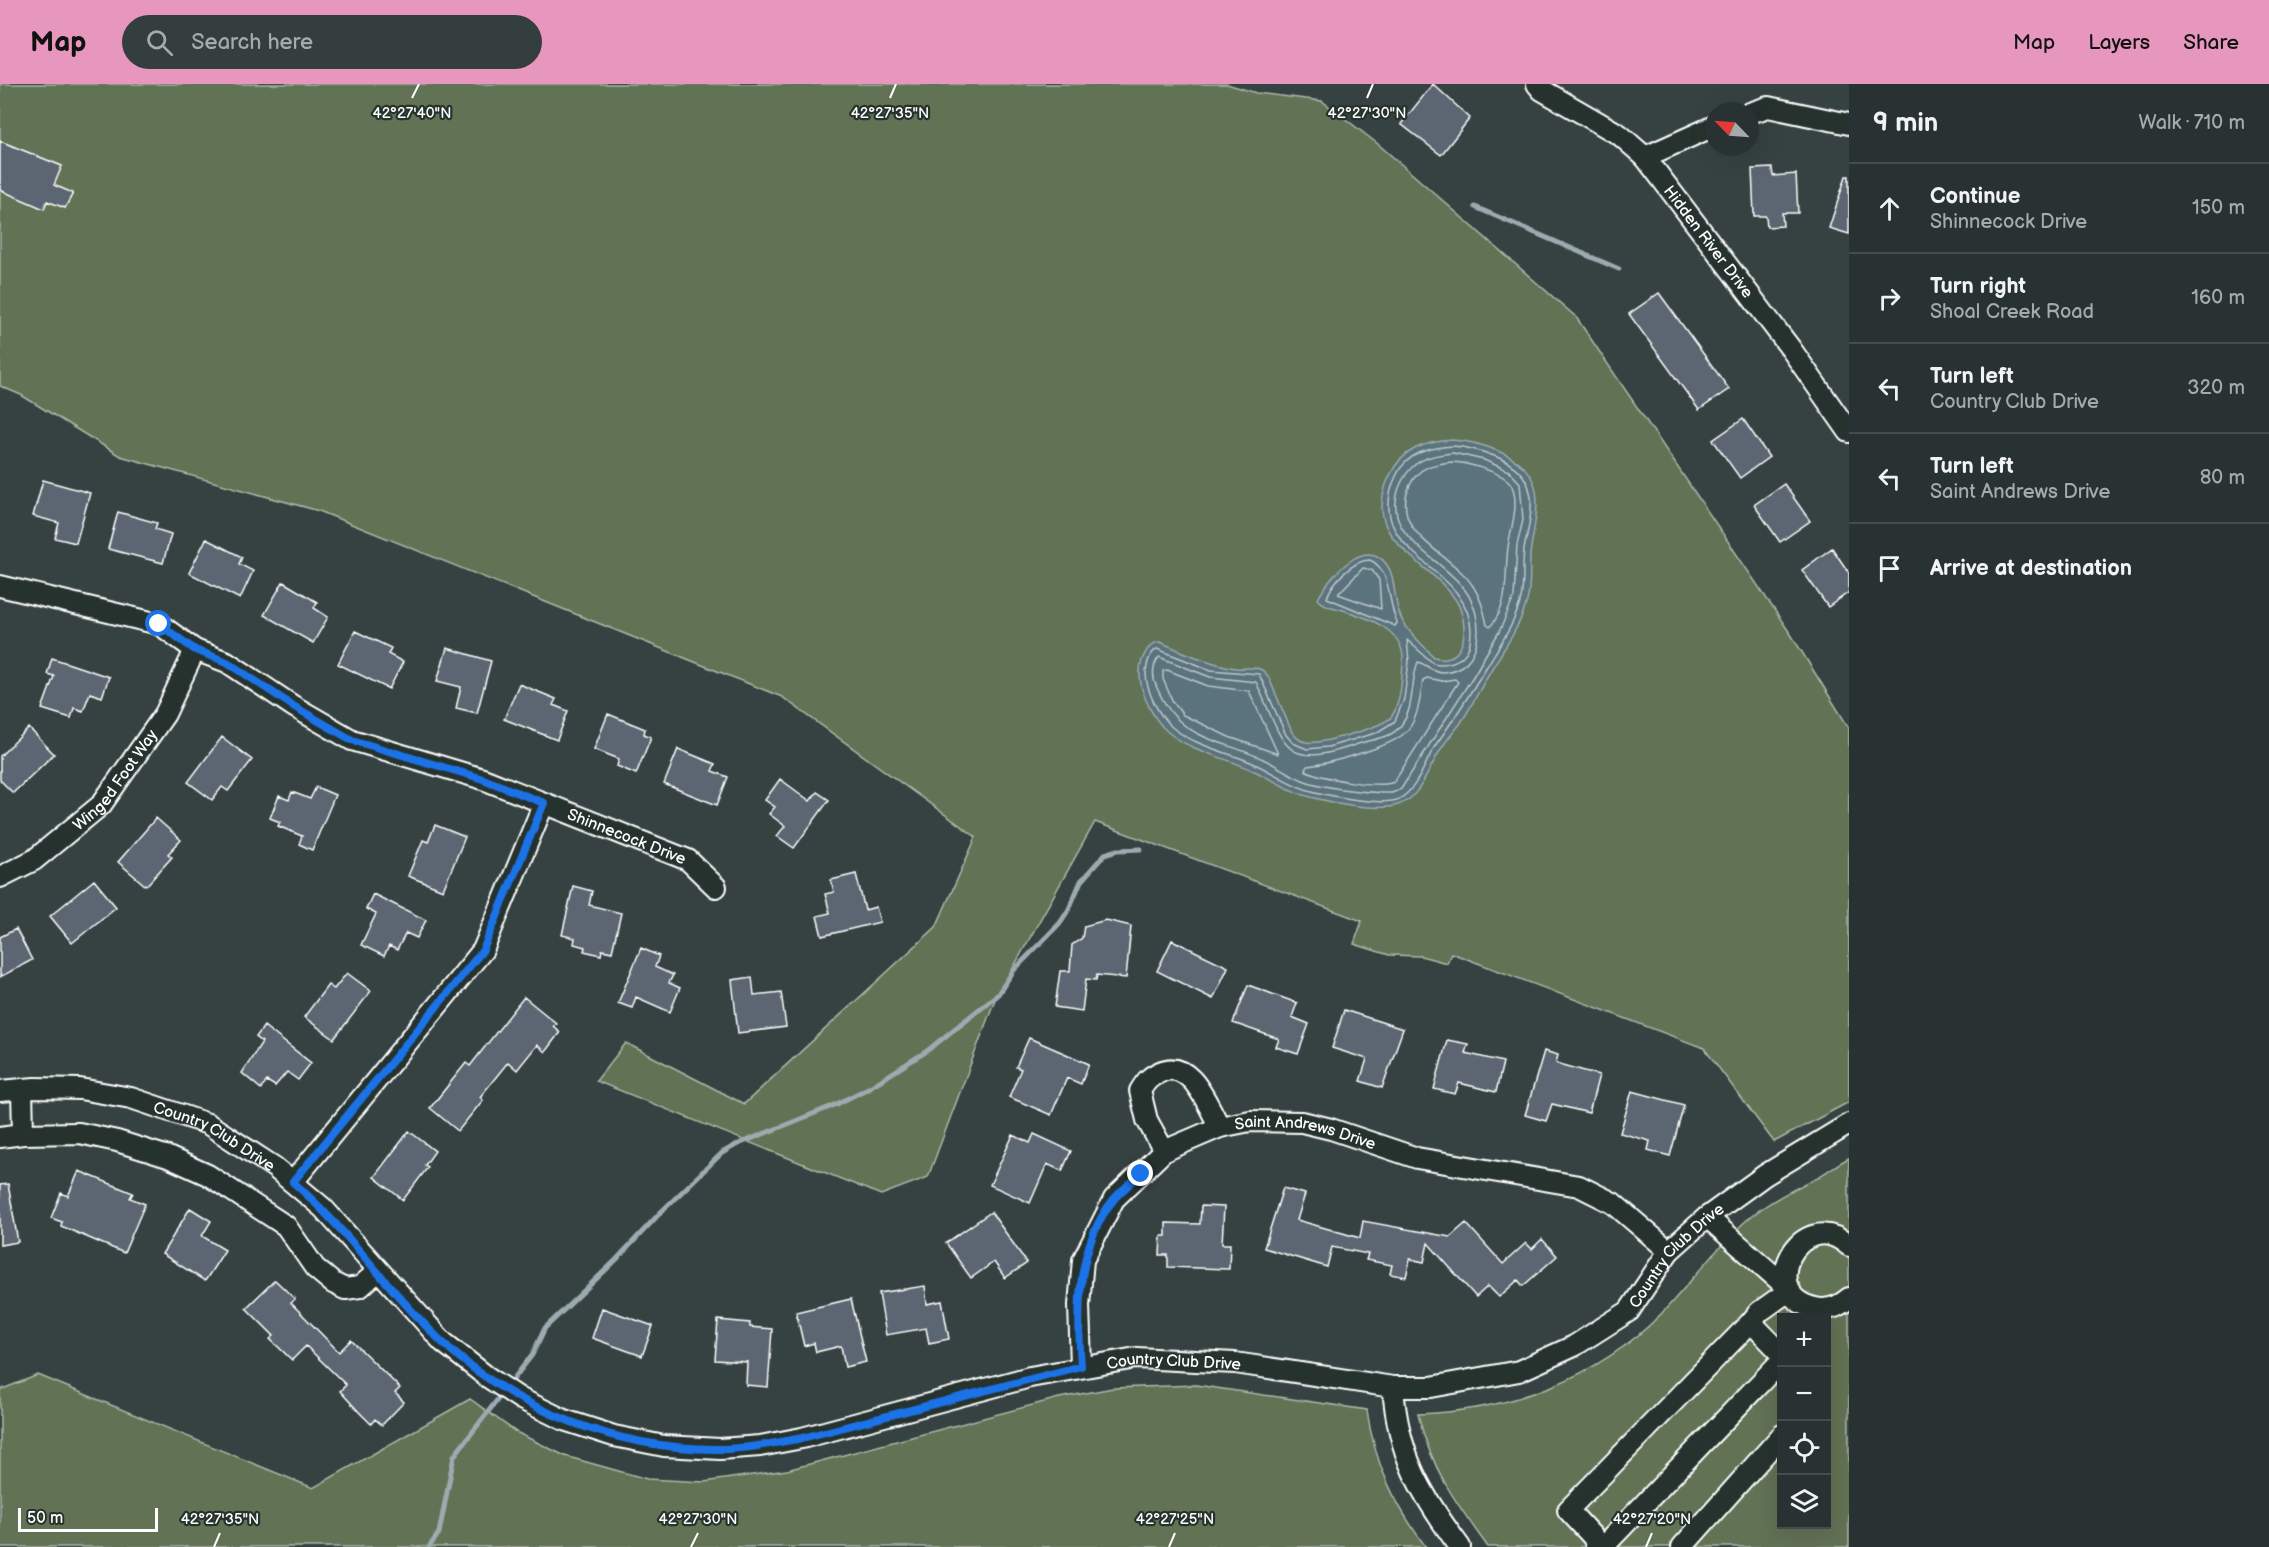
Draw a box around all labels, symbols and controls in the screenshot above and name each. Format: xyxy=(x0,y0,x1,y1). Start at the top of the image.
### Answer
search box xyxy=(122,15,542,69)
text: Map xyxy=(30,26,86,59)
icon: search xyxy=(143,26,176,59)
text: Search here xyxy=(191,29,313,56)
text: Map xyxy=(2013,30,2055,55)
text: Layers xyxy=(2088,30,2150,55)
text: Share xyxy=(2183,30,2239,55)
north arrow xyxy=(1705,102,1759,156)
text: 42°27'40"N xyxy=(373,104,451,123)
text: 42°27'35"N xyxy=(851,104,929,123)
text: 42°27'30"N xyxy=(1328,104,1406,123)
text: 9 min xyxy=(1873,108,1938,139)
text: Walk · 710 m xyxy=(2139,111,2245,135)
street label: Hidden River Drive xyxy=(1659,182,1757,302)
text: Continue xyxy=(1930,183,2020,210)
icon: ahead xyxy=(1873,192,1906,225)
text: 150 m xyxy=(2192,196,2245,220)
text: Shinnecock Drive xyxy=(1930,210,2087,234)
text: Turn right xyxy=(1930,273,2026,300)
icon: right xyxy=(1873,282,1906,315)
text: 160 m xyxy=(2191,286,2245,310)
text: Shoal Creek Road xyxy=(1930,300,2094,324)
text: Turn left xyxy=(1930,363,2014,390)
icon: left xyxy=(1873,372,1906,405)
text: 320 m xyxy=(2187,376,2245,400)
text: Country Club Drive xyxy=(1930,390,2099,414)
text: Turn left xyxy=(1930,453,2014,480)
icon: left xyxy=(1873,462,1906,495)
text: 80 m xyxy=(2200,466,2245,490)
text: Saint Andrews Drive xyxy=(1930,480,2110,504)
icon: arrive xyxy=(1873,552,1906,585)
text: Arrive at destination xyxy=(1930,555,2132,582)
route start xyxy=(145,610,171,636)
street label: Winged Foot Way xyxy=(70,726,163,835)
street label: Shinnecock Drive xyxy=(564,805,689,869)
street label: Country Club Drive xyxy=(151,1098,278,1176)
street label: Saint Andrews Drive xyxy=(1233,1113,1378,1155)
route end xyxy=(1127,1160,1153,1186)
street label: Country Club Drive xyxy=(1626,1200,1728,1312)
map controls xyxy=(1777,1313,1831,1529)
button: + xyxy=(1777,1313,1831,1367)
street label: Country Club Drive xyxy=(1105,1350,1243,1375)
button: − xyxy=(1777,1367,1831,1421)
button: locate xyxy=(1777,1421,1831,1475)
button: layers xyxy=(1777,1475,1831,1529)
scale bar xyxy=(18,1505,158,1532)
text: 50 m xyxy=(27,1509,63,1528)
text: 42°27'35"N xyxy=(181,1510,259,1529)
text: 42°27'30"N xyxy=(659,1510,737,1529)
text: 42°27'25"N xyxy=(1136,1510,1214,1529)
text: 42°27'20"N xyxy=(1613,1510,1691,1529)

